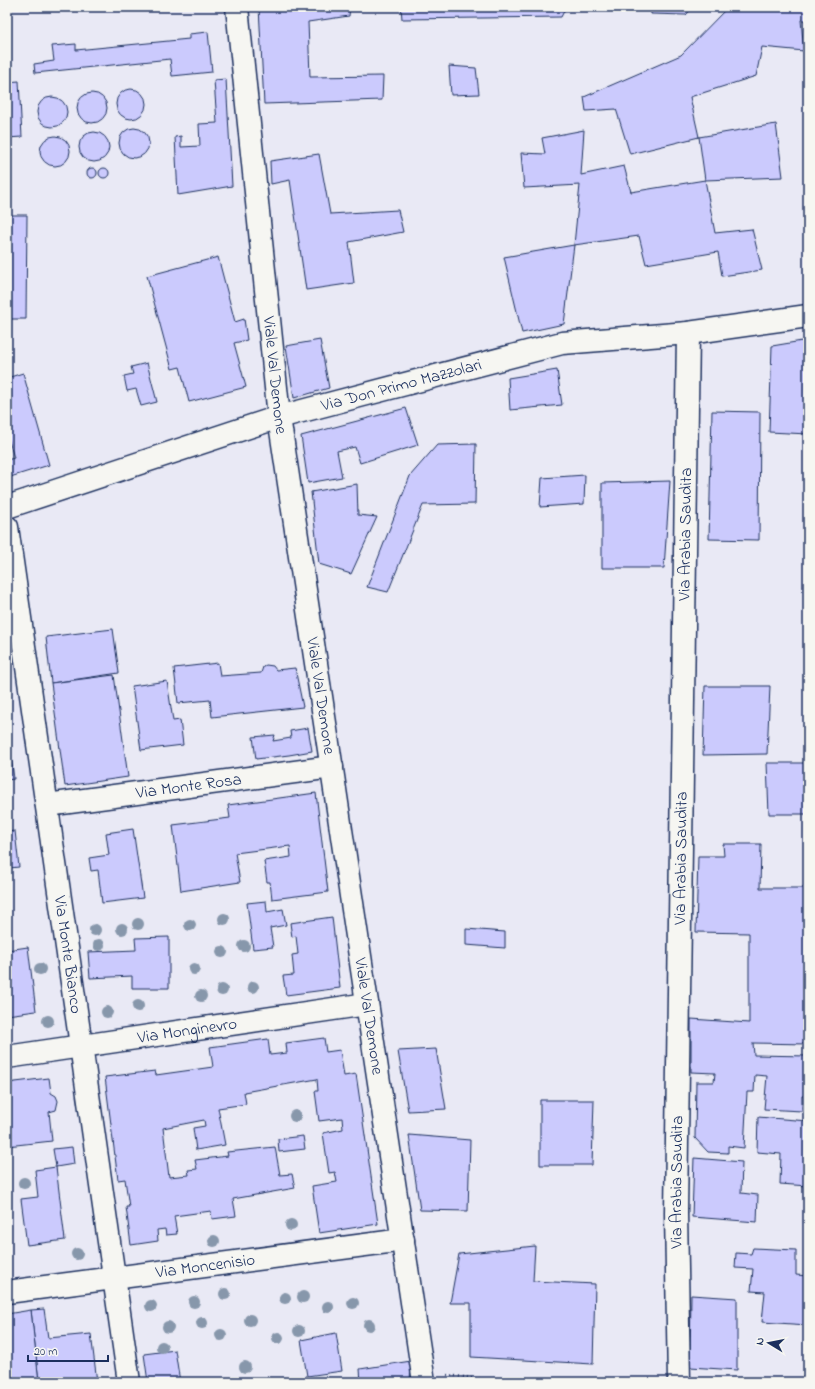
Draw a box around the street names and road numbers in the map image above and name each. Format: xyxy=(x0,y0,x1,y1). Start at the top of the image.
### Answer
street label: Viale Val Demone xyxy=(256,314,294,436)
street label: Via Don Primo Mazzolari xyxy=(317,352,484,418)
street label: Via Arabia Saudita xyxy=(672,467,699,602)
street label: Viale Val Demone xyxy=(300,634,342,756)
street label: Via Monte Rosa xyxy=(133,767,243,806)
street label: Via Arabia Saudita xyxy=(667,791,694,926)
street label: Via Monte Bianco xyxy=(47,893,89,1015)
street label: Viale Val Demone xyxy=(348,955,390,1077)
street label: Via Monginevro xyxy=(135,1011,239,1050)
street label: Via Arabia Saudita xyxy=(663,1115,690,1250)
street label: Via Moncenisio xyxy=(153,1247,257,1285)

